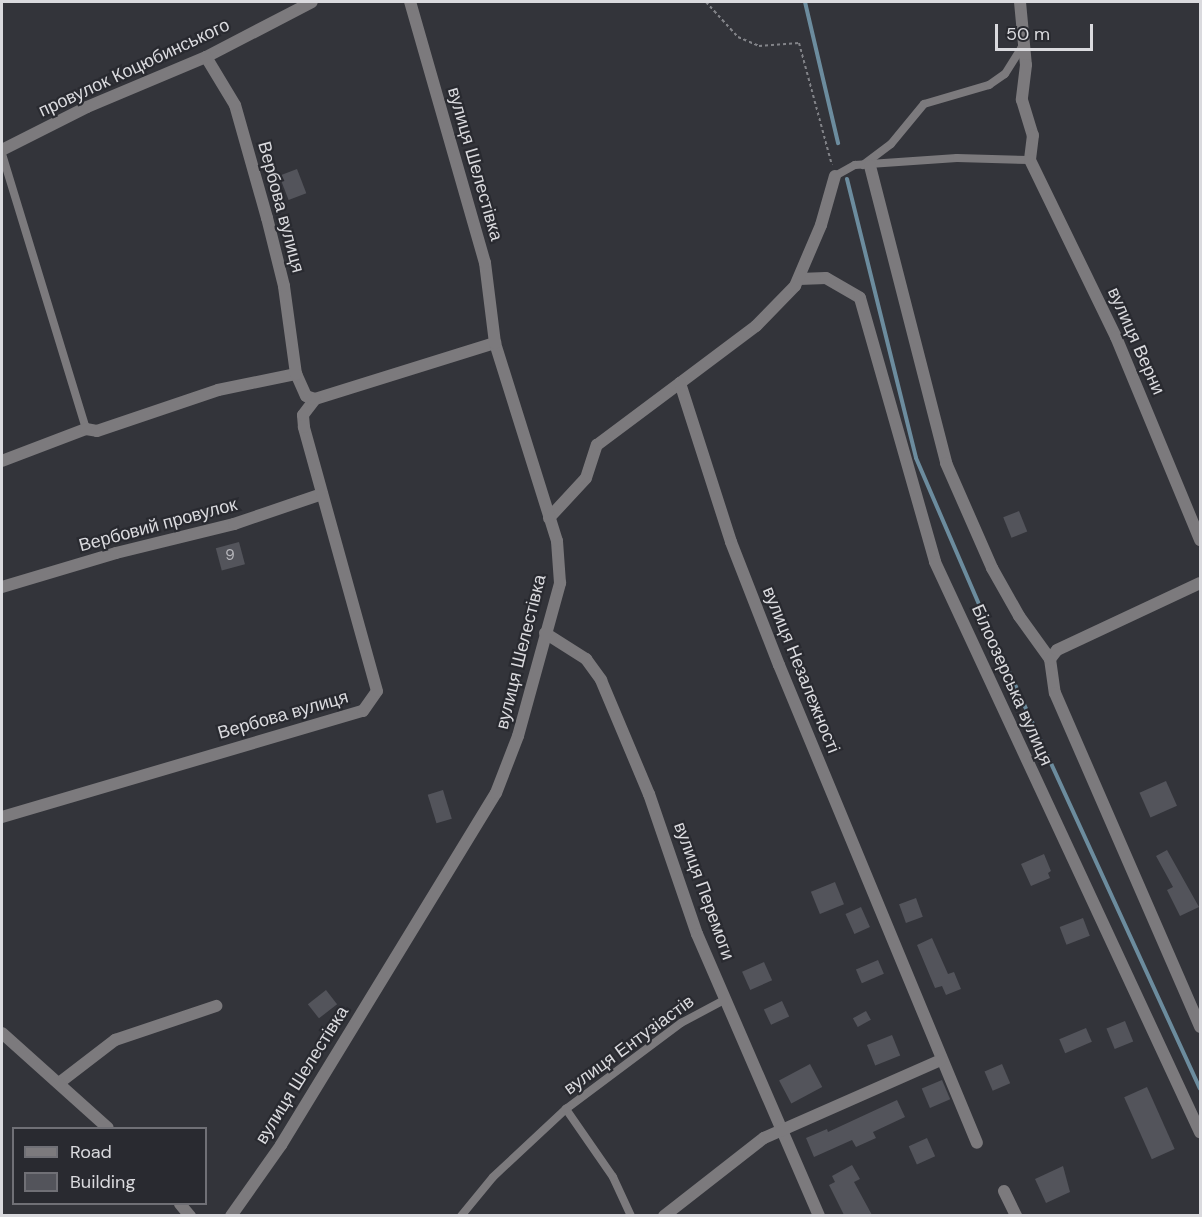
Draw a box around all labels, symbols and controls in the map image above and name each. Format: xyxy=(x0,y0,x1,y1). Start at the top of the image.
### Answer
scale bar xyxy=(998,12,1096,50)
street label: провулок Коцюбинського xyxy=(35,14,233,122)
text: 50 m xyxy=(1006,22,1050,46)
street label: вулиця Шелестівка xyxy=(443,85,507,243)
street label: Вербова вулиця xyxy=(253,139,309,275)
street label: вулиця Верни xyxy=(1103,284,1169,398)
street label: Вербовий провулок xyxy=(77,493,239,557)
house number: 9 xyxy=(225,547,235,565)
street label: вулиця Шелестівка xyxy=(491,572,551,732)
street label: вулиця Незалежності xyxy=(758,584,844,756)
street label: Білоозерська вулиця xyxy=(967,601,1057,769)
street label: Вербова вулиця xyxy=(215,686,351,744)
street label: вулиця Перемоги xyxy=(669,819,739,963)
street label: вулиця Ентузіастів xyxy=(560,991,698,1099)
street label: вулиця Шелестівка xyxy=(251,1002,353,1148)
legend xyxy=(12,1127,207,1205)
text: Road xyxy=(70,1140,112,1164)
text: Building xyxy=(70,1170,135,1194)

